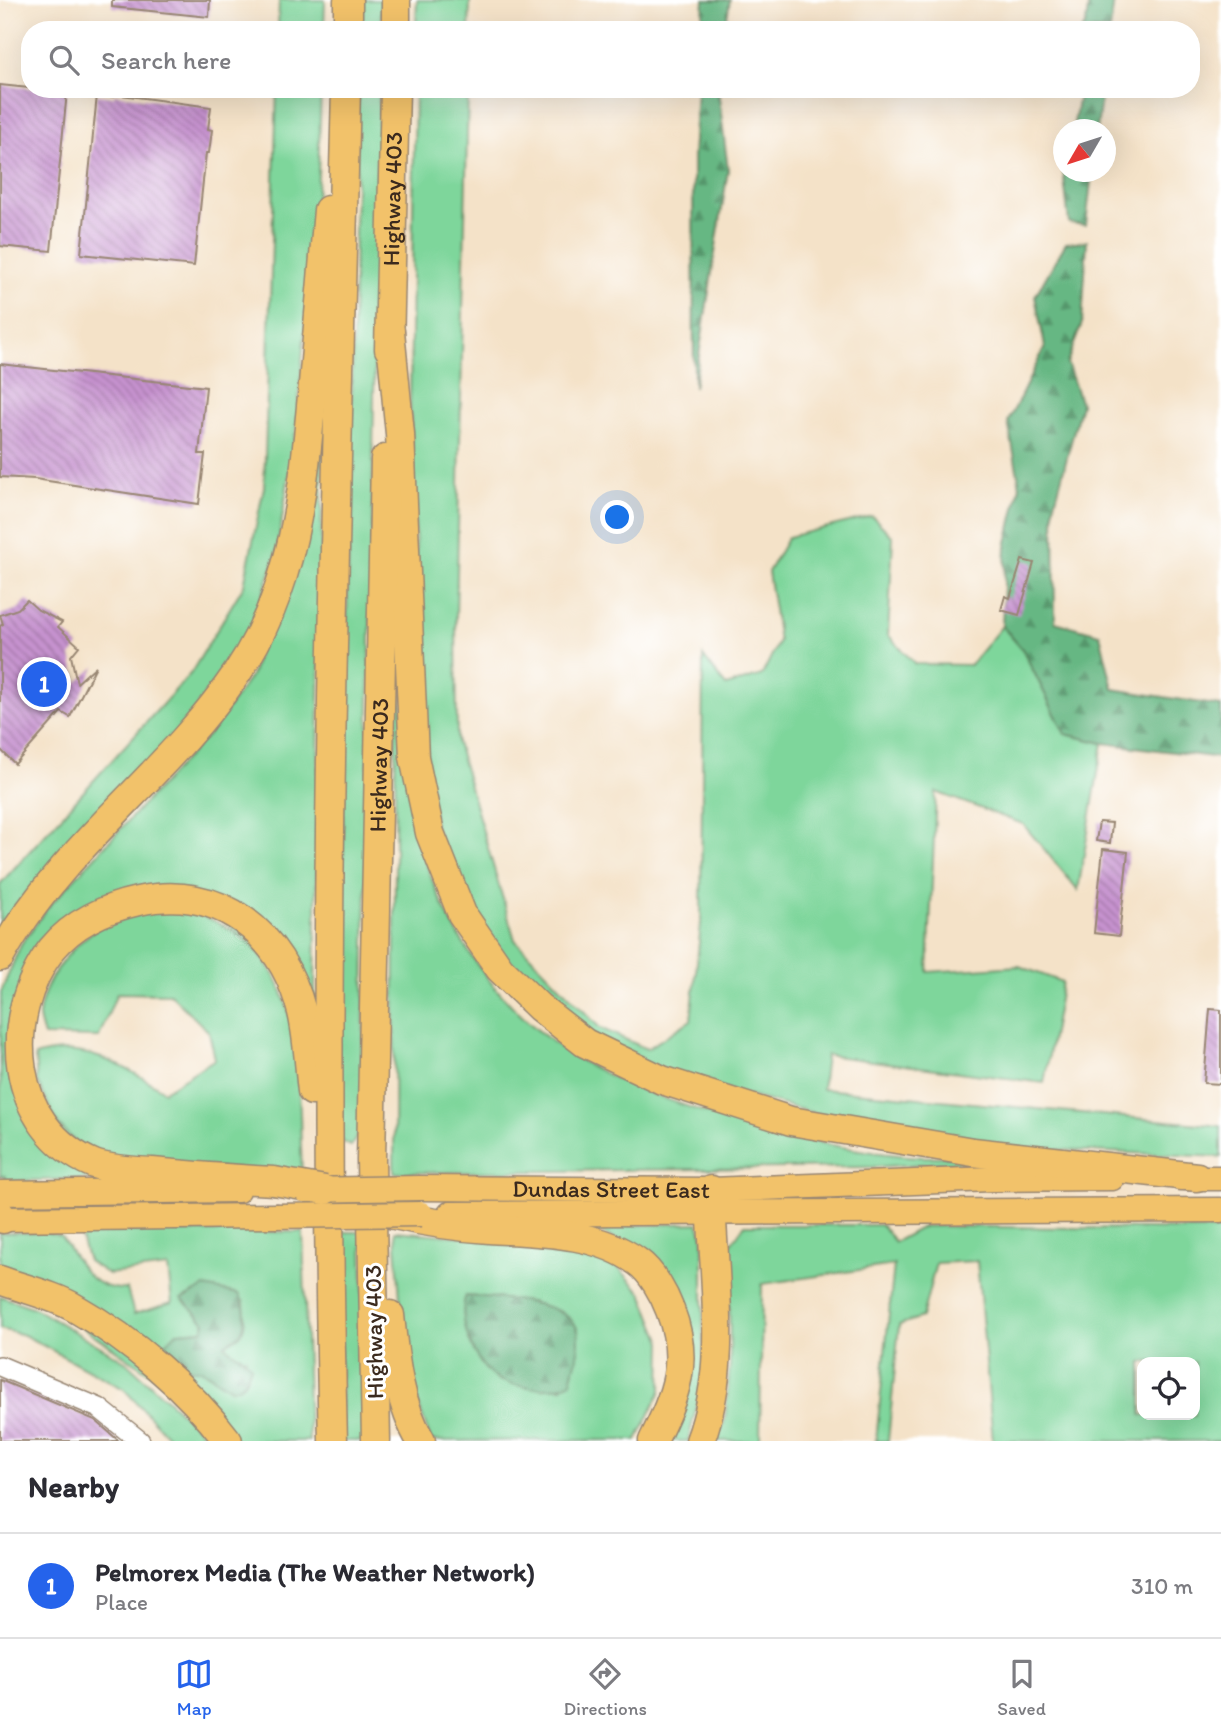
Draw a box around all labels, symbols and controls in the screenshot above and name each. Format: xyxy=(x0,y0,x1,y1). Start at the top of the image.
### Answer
search box xyxy=(21,21,1200,98)
icon: search xyxy=(45,41,83,79)
text: Search here xyxy=(101,44,231,76)
north arrow xyxy=(1053,119,1116,182)
street label: Highway 403 xyxy=(376,131,408,267)
your location xyxy=(600,500,634,534)
pin: 1 xyxy=(21,658,67,710)
street label: Highway 403 xyxy=(363,698,394,833)
street label: Dundas Street East xyxy=(512,1174,710,1204)
street label: Highway 403 xyxy=(358,1265,389,1399)
map controls xyxy=(1137,1357,1200,1420)
button: locate xyxy=(1137,1357,1200,1420)
text: Nearby xyxy=(28,1468,119,1505)
text: Pelmorex Media (The Weather Network) xyxy=(95,1556,535,1588)
text: 1 xyxy=(46,1572,56,1600)
text: 310 m xyxy=(1131,1572,1193,1600)
text: Place xyxy=(95,1588,148,1616)
tab: Map xyxy=(175,1655,213,1720)
tab: Directions xyxy=(563,1655,647,1720)
tab: Saved xyxy=(997,1655,1046,1720)

